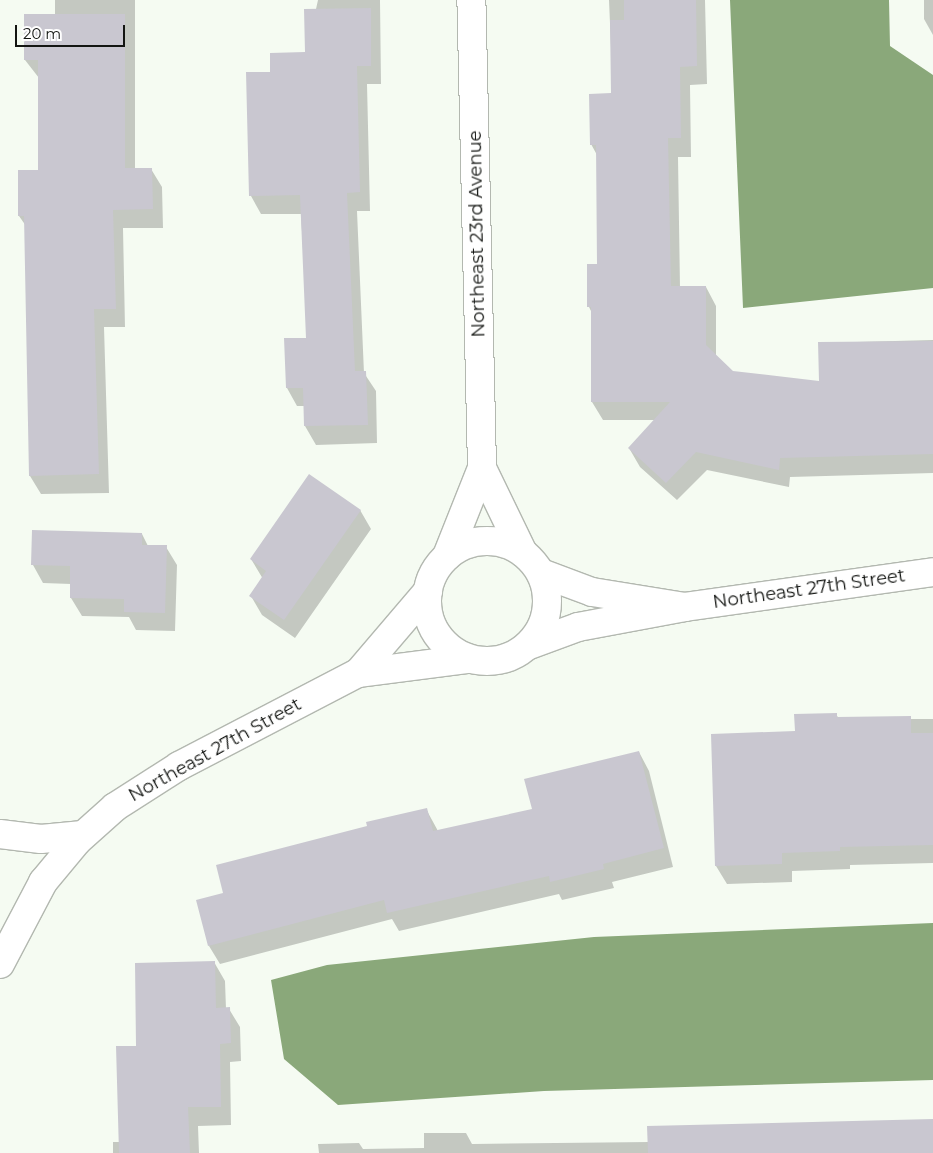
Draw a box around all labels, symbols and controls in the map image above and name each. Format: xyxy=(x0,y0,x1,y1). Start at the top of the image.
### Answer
scale bar xyxy=(18,15,128,47)
text: 20 m xyxy=(23,24,61,43)
street label: Northeast 23rd Avenue xyxy=(464,130,490,338)
street label: Northeast 27th Street xyxy=(711,565,907,613)
street label: Northeast 27th Street xyxy=(125,694,305,806)

